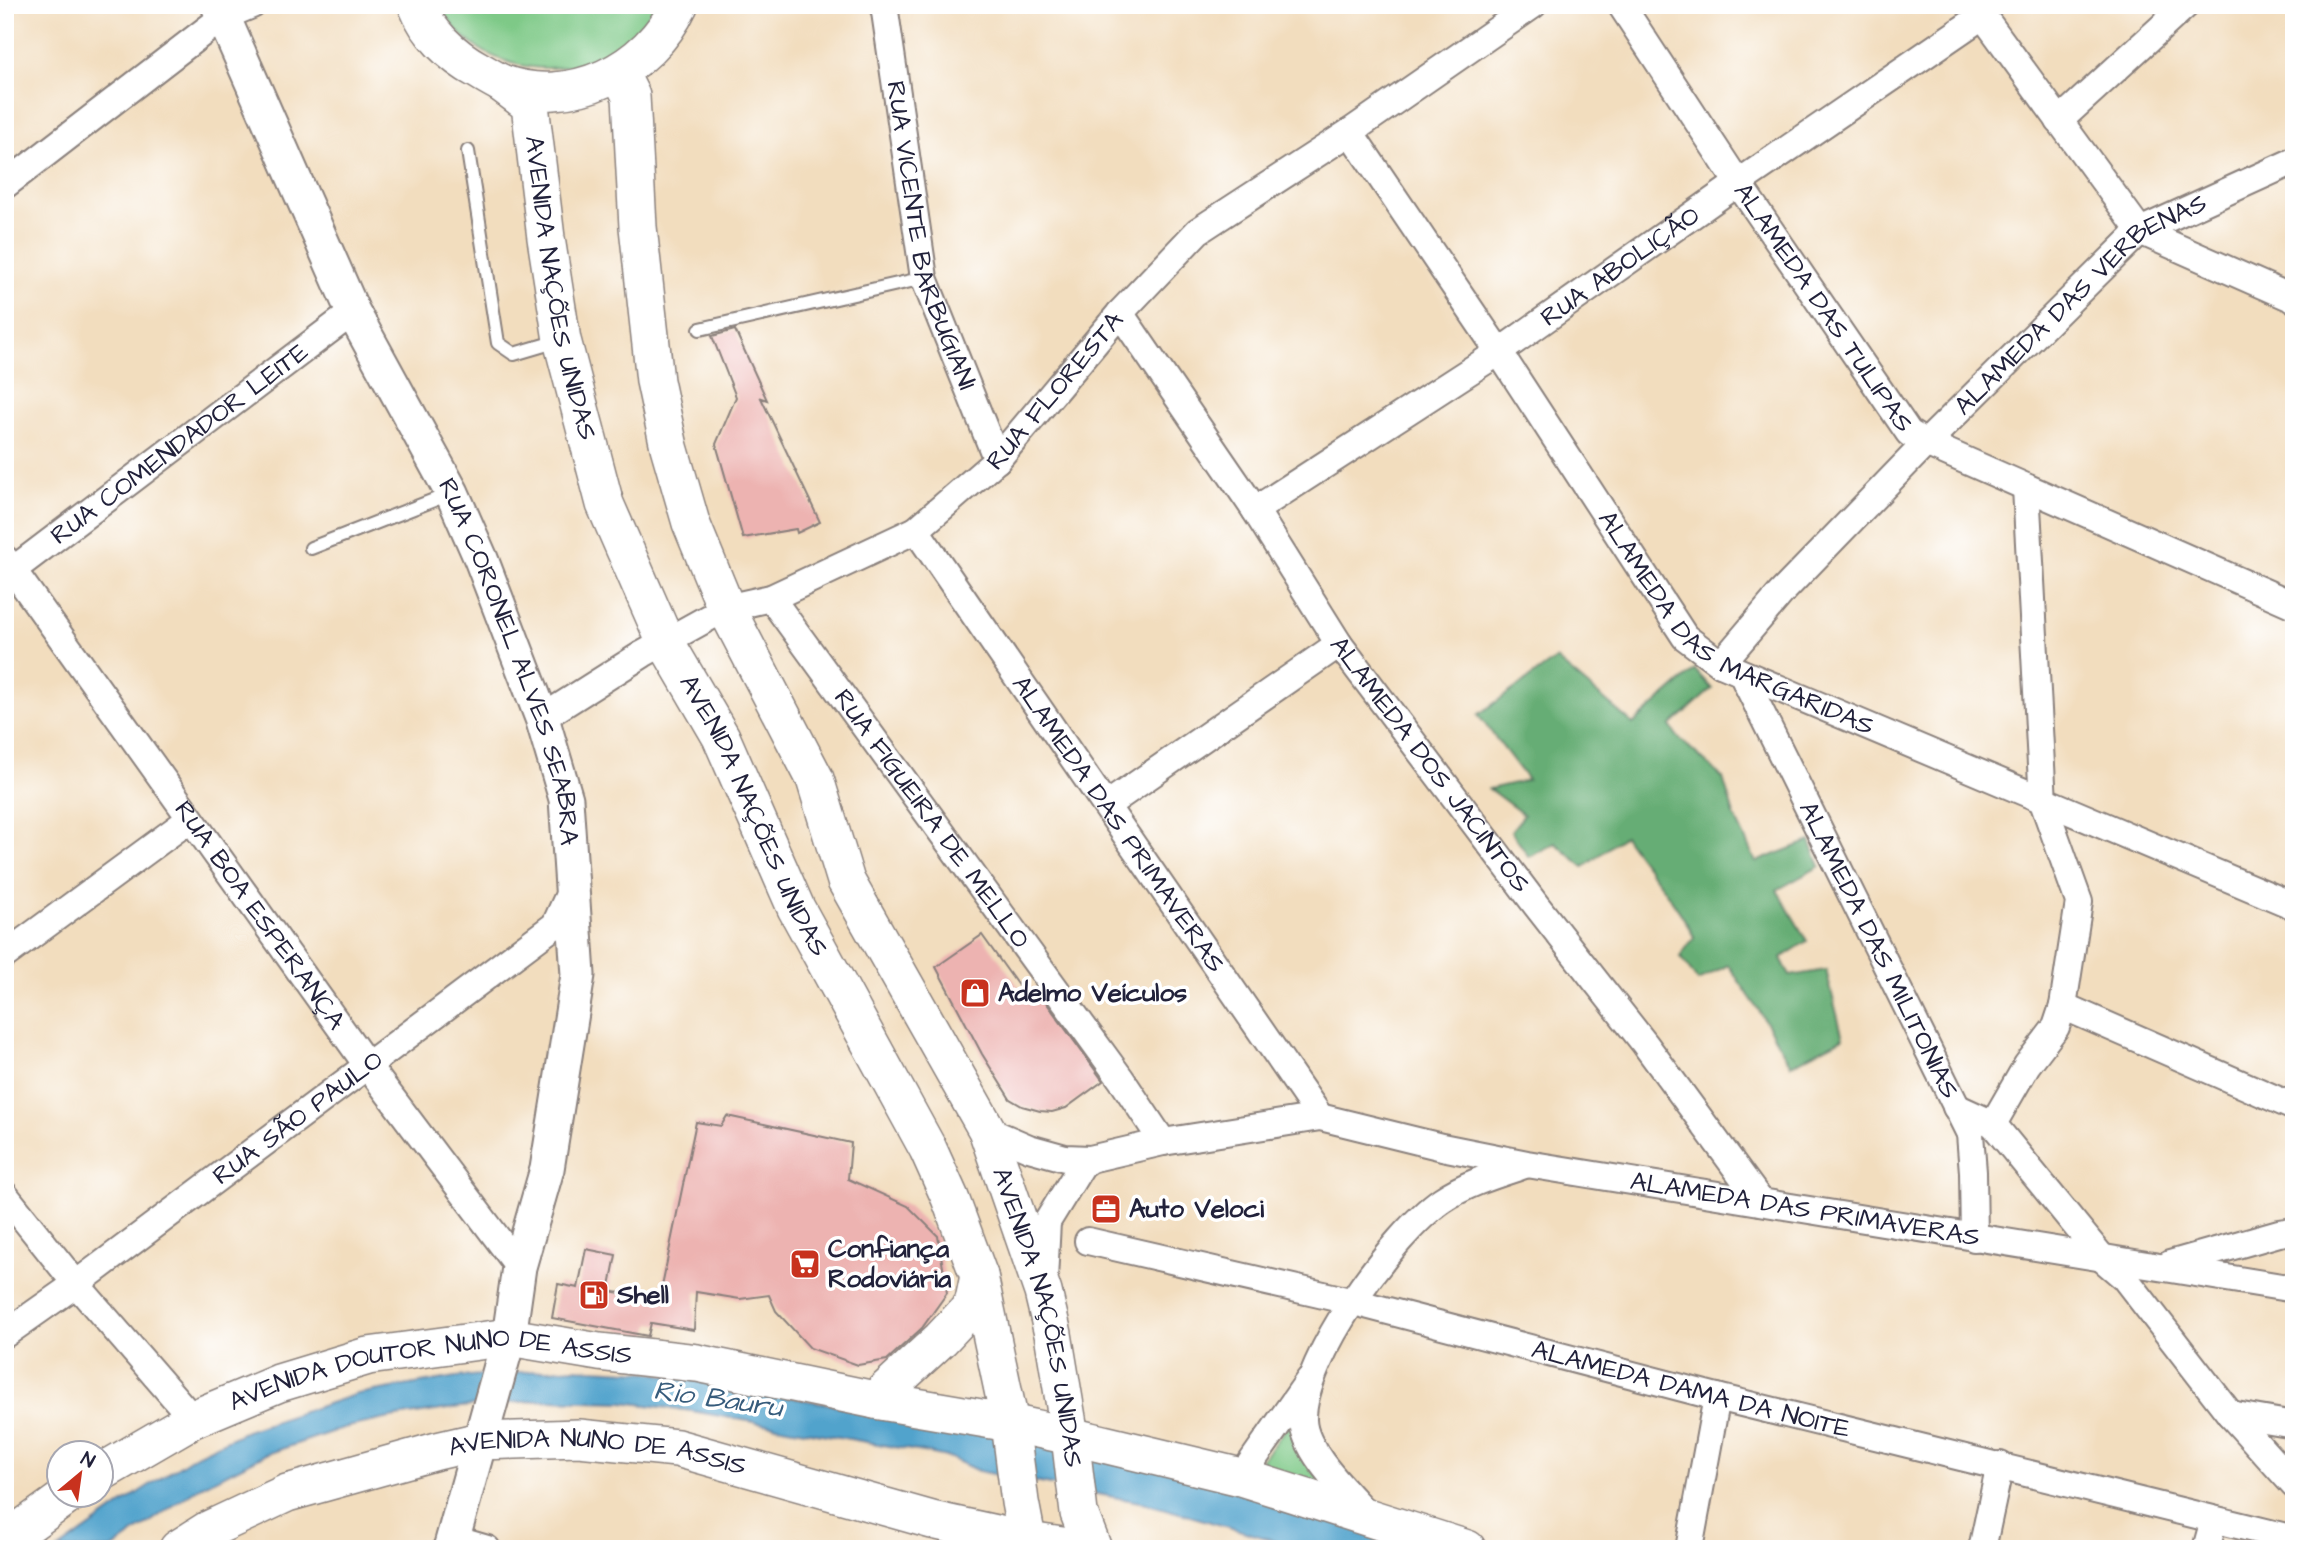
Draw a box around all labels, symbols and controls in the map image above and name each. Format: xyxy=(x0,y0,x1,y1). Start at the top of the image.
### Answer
street label: RUA VICENTE BARBUGIANI xyxy=(877,78,985,395)
street label: AVENIDA NAÇÕES UNIDAS xyxy=(516,134,606,444)
street label: ALAMEDA DAS TULIPAS xyxy=(1725,175,1922,440)
street label: ALAMEDA DAS VERBENAS xyxy=(1946,185,2213,423)
street label: RUA ABOLIÇÃO xyxy=(1533,198,1707,335)
street label: RUA FLORESTA xyxy=(978,303,1132,478)
street label: RUA COMENDADOR LEITE xyxy=(43,334,316,553)
street label: RUA CORONEL ALVES SEABRA xyxy=(429,471,587,847)
street label: ALAMEDA DAS MARGARIDAS xyxy=(1589,504,1879,745)
street label: ALAMEDA DOS JACINTOS xyxy=(1321,629,1539,900)
street label: AVENIDA NAÇÕES UNIDAS xyxy=(671,668,837,963)
street label: ALAMEDA DAS PRIMAVERAS xyxy=(1003,668,1233,980)
street label: RUA FIGUEIRA DE MELLO xyxy=(825,682,1038,956)
street label: RUA BOA ESPERANÇA xyxy=(166,793,354,1037)
street label: ALAMEDA DAS MILITONIAS xyxy=(1790,795,1968,1105)
place label: Adelmo Veículos xyxy=(998,975,1187,1011)
shop icon: Adelmo Veículos xyxy=(958,976,992,1010)
street label: RUA SÃO PAULO xyxy=(205,1042,391,1194)
street label: AVENIDA NAÇÕES UNIDAS xyxy=(983,1162,1092,1469)
street label: ALAMEDA DAS PRIMAVERAS xyxy=(1628,1163,1982,1256)
place label: Auto Veloci xyxy=(1129,1191,1264,1227)
office icon: Auto Veloci xyxy=(1089,1192,1123,1226)
place label: Confiança Rodoviária xyxy=(828,1231,952,1297)
supermarket icon: Confiança Rodoviária xyxy=(788,1247,822,1281)
place label: Shell xyxy=(616,1277,669,1313)
fuel station icon: Shell xyxy=(577,1278,611,1312)
street label: AVENIDA DOUTOR NUNO DE ASSIS xyxy=(223,1319,634,1420)
street label: ALAMEDA DAMA DA NOITE xyxy=(1528,1331,1854,1447)
water label: Rio Bauru xyxy=(651,1371,786,1428)
street label: AVENIDA NUNO DE ASSIS xyxy=(445,1420,751,1485)
north arrow xyxy=(46,1438,116,1508)
text: N xyxy=(76,1446,99,1475)

